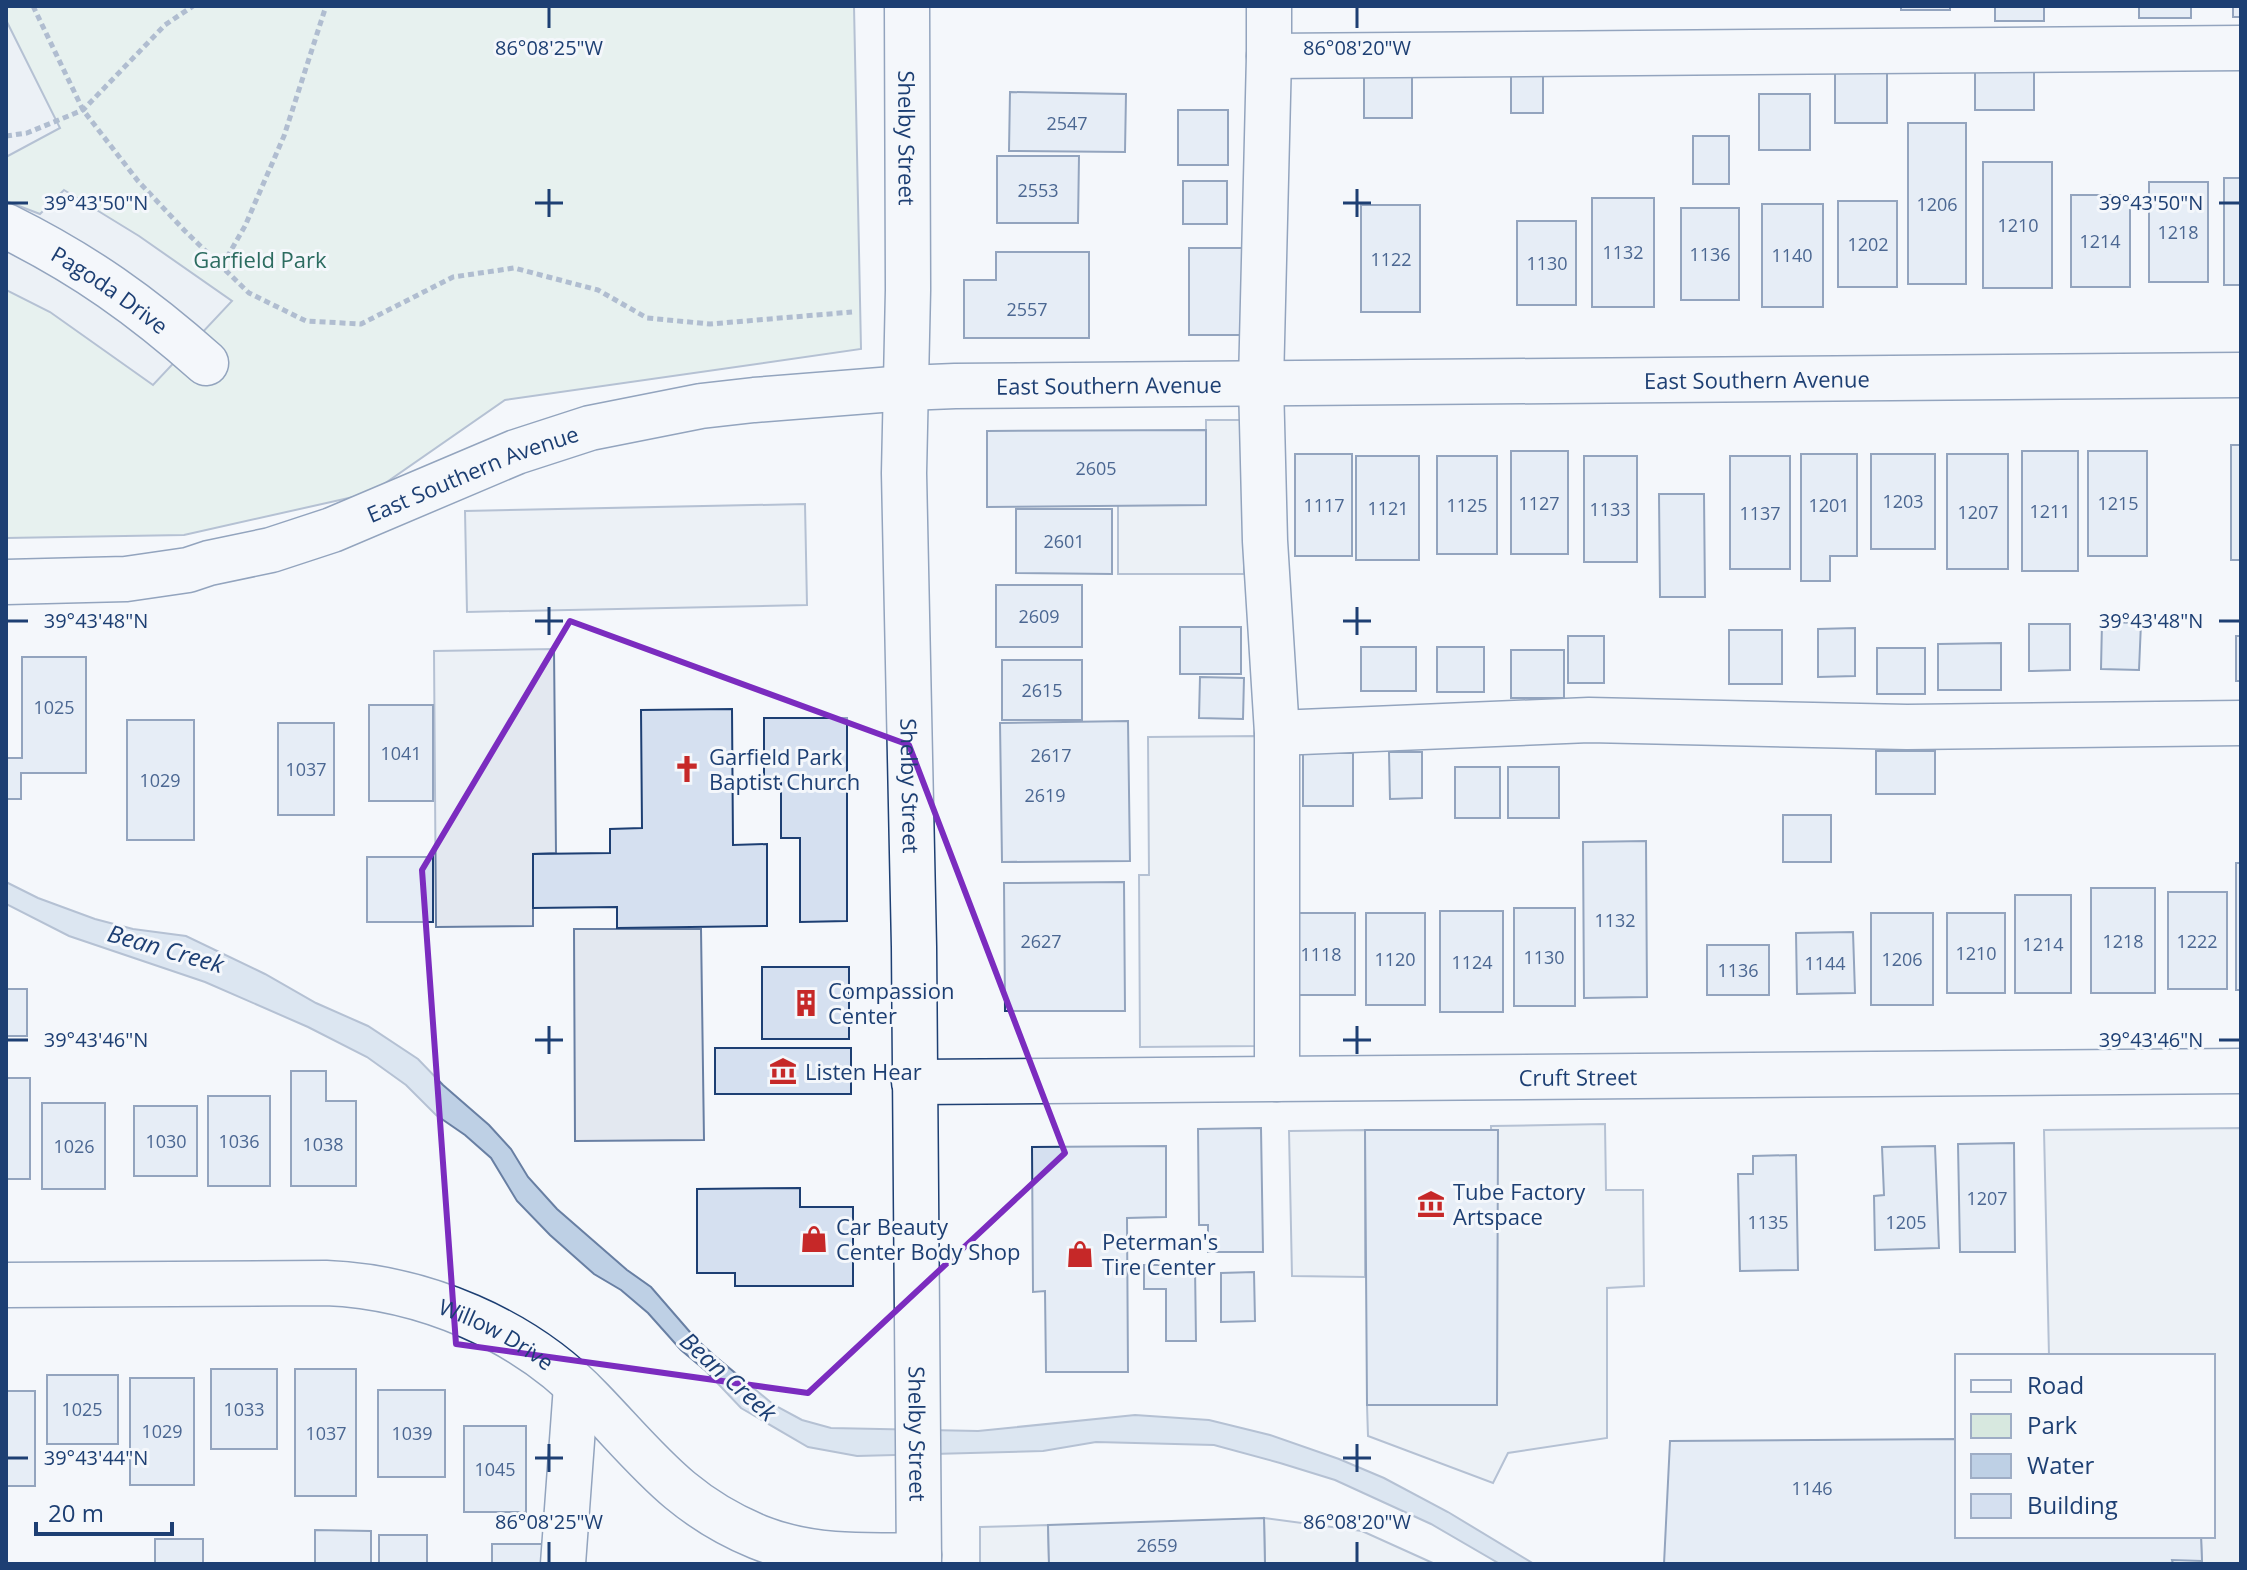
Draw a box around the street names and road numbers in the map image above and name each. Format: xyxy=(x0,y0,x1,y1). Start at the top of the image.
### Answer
street label: Shelby Street xyxy=(892,70,923,206)
street label: Pagoda Drive xyxy=(46,238,175,340)
street label: East Southern Avenue xyxy=(1644,363,1870,395)
street label: East Southern Avenue xyxy=(996,369,1222,401)
street label: East Southern Avenue xyxy=(362,418,582,529)
street label: Shelby Street xyxy=(894,718,927,854)
street label: Cruft Street xyxy=(1518,1061,1638,1092)
street label: Willow Drive xyxy=(435,1291,561,1376)
street label: Shelby Street xyxy=(902,1366,933,1502)

